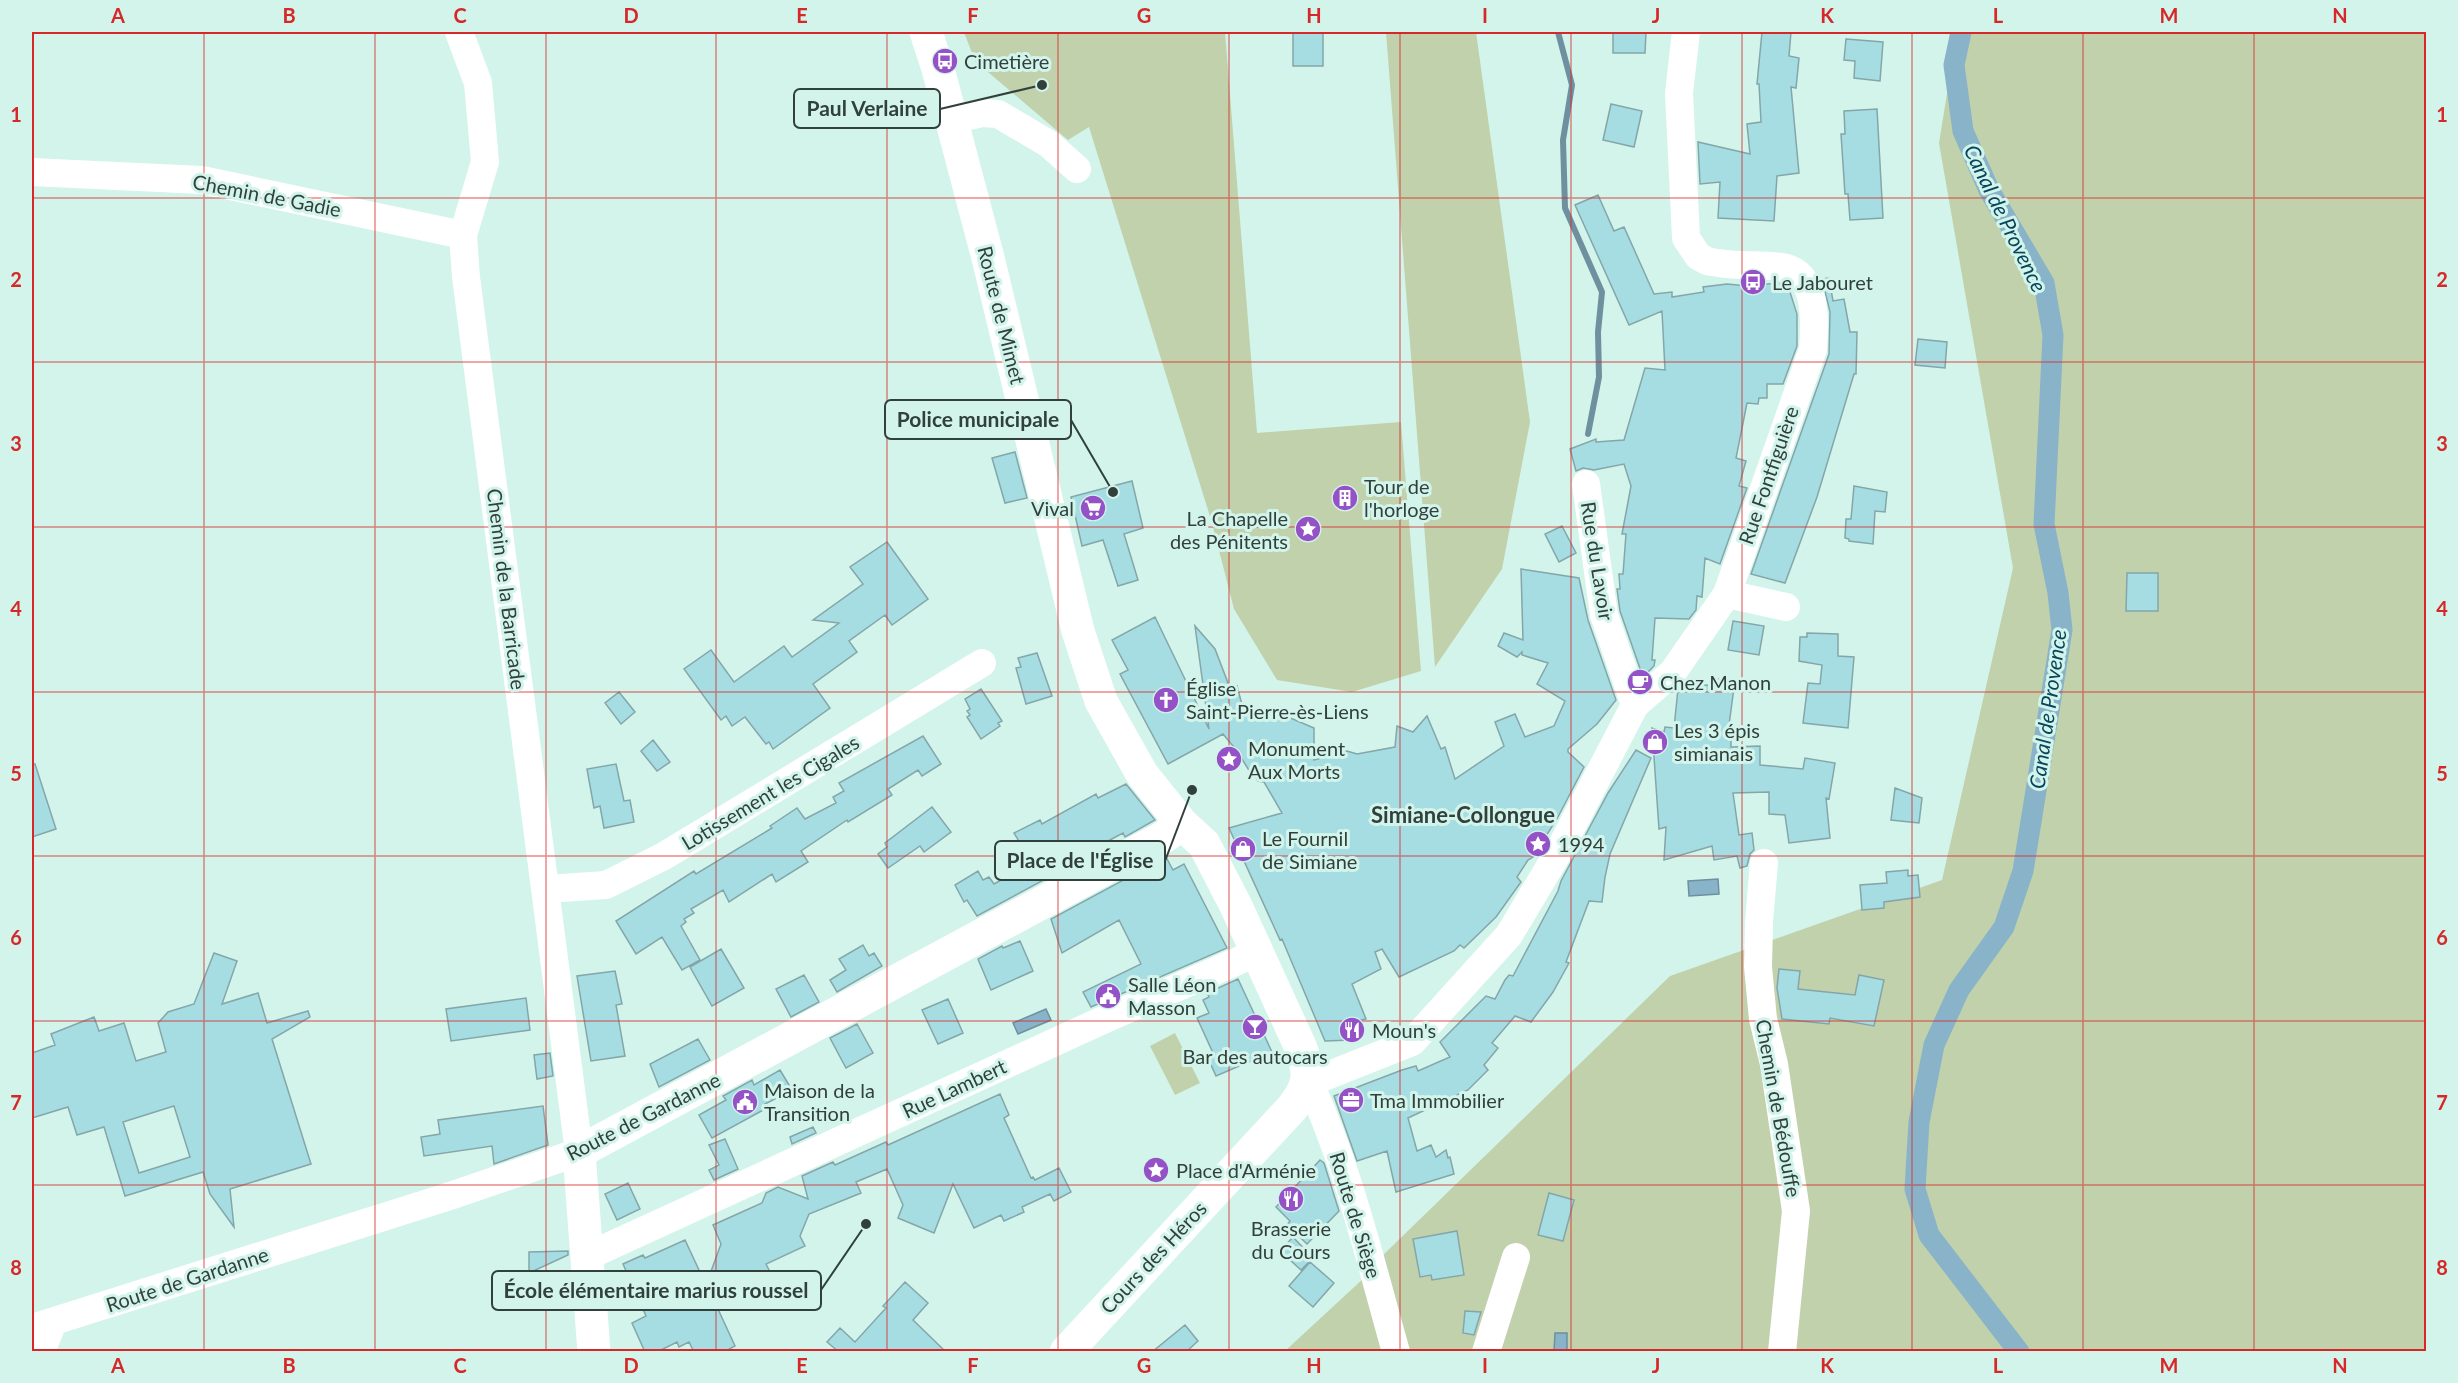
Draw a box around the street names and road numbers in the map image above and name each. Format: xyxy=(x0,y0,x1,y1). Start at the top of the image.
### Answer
street label: Chemin de Gadie xyxy=(191,169,343,221)
street label: Route de Mimet xyxy=(973,244,1031,386)
street label: Rue Fontfiguière xyxy=(1733,403,1803,547)
street label: Chemin de la Barricade xyxy=(483,487,531,691)
street label: Rue du Lavoir xyxy=(1577,500,1619,623)
street label: Lotissement les Cigales xyxy=(677,730,863,854)
street label: Chemin de Bédouffe xyxy=(1752,1017,1806,1199)
street label: Rue Lambert xyxy=(898,1053,1010,1123)
street label: Route de Gardanne xyxy=(562,1067,724,1165)
street label: Route de Siège xyxy=(1325,1149,1387,1281)
street label: Cours des Héros xyxy=(1095,1196,1211,1318)
street label: Route de Gardanne xyxy=(103,1241,271,1317)

